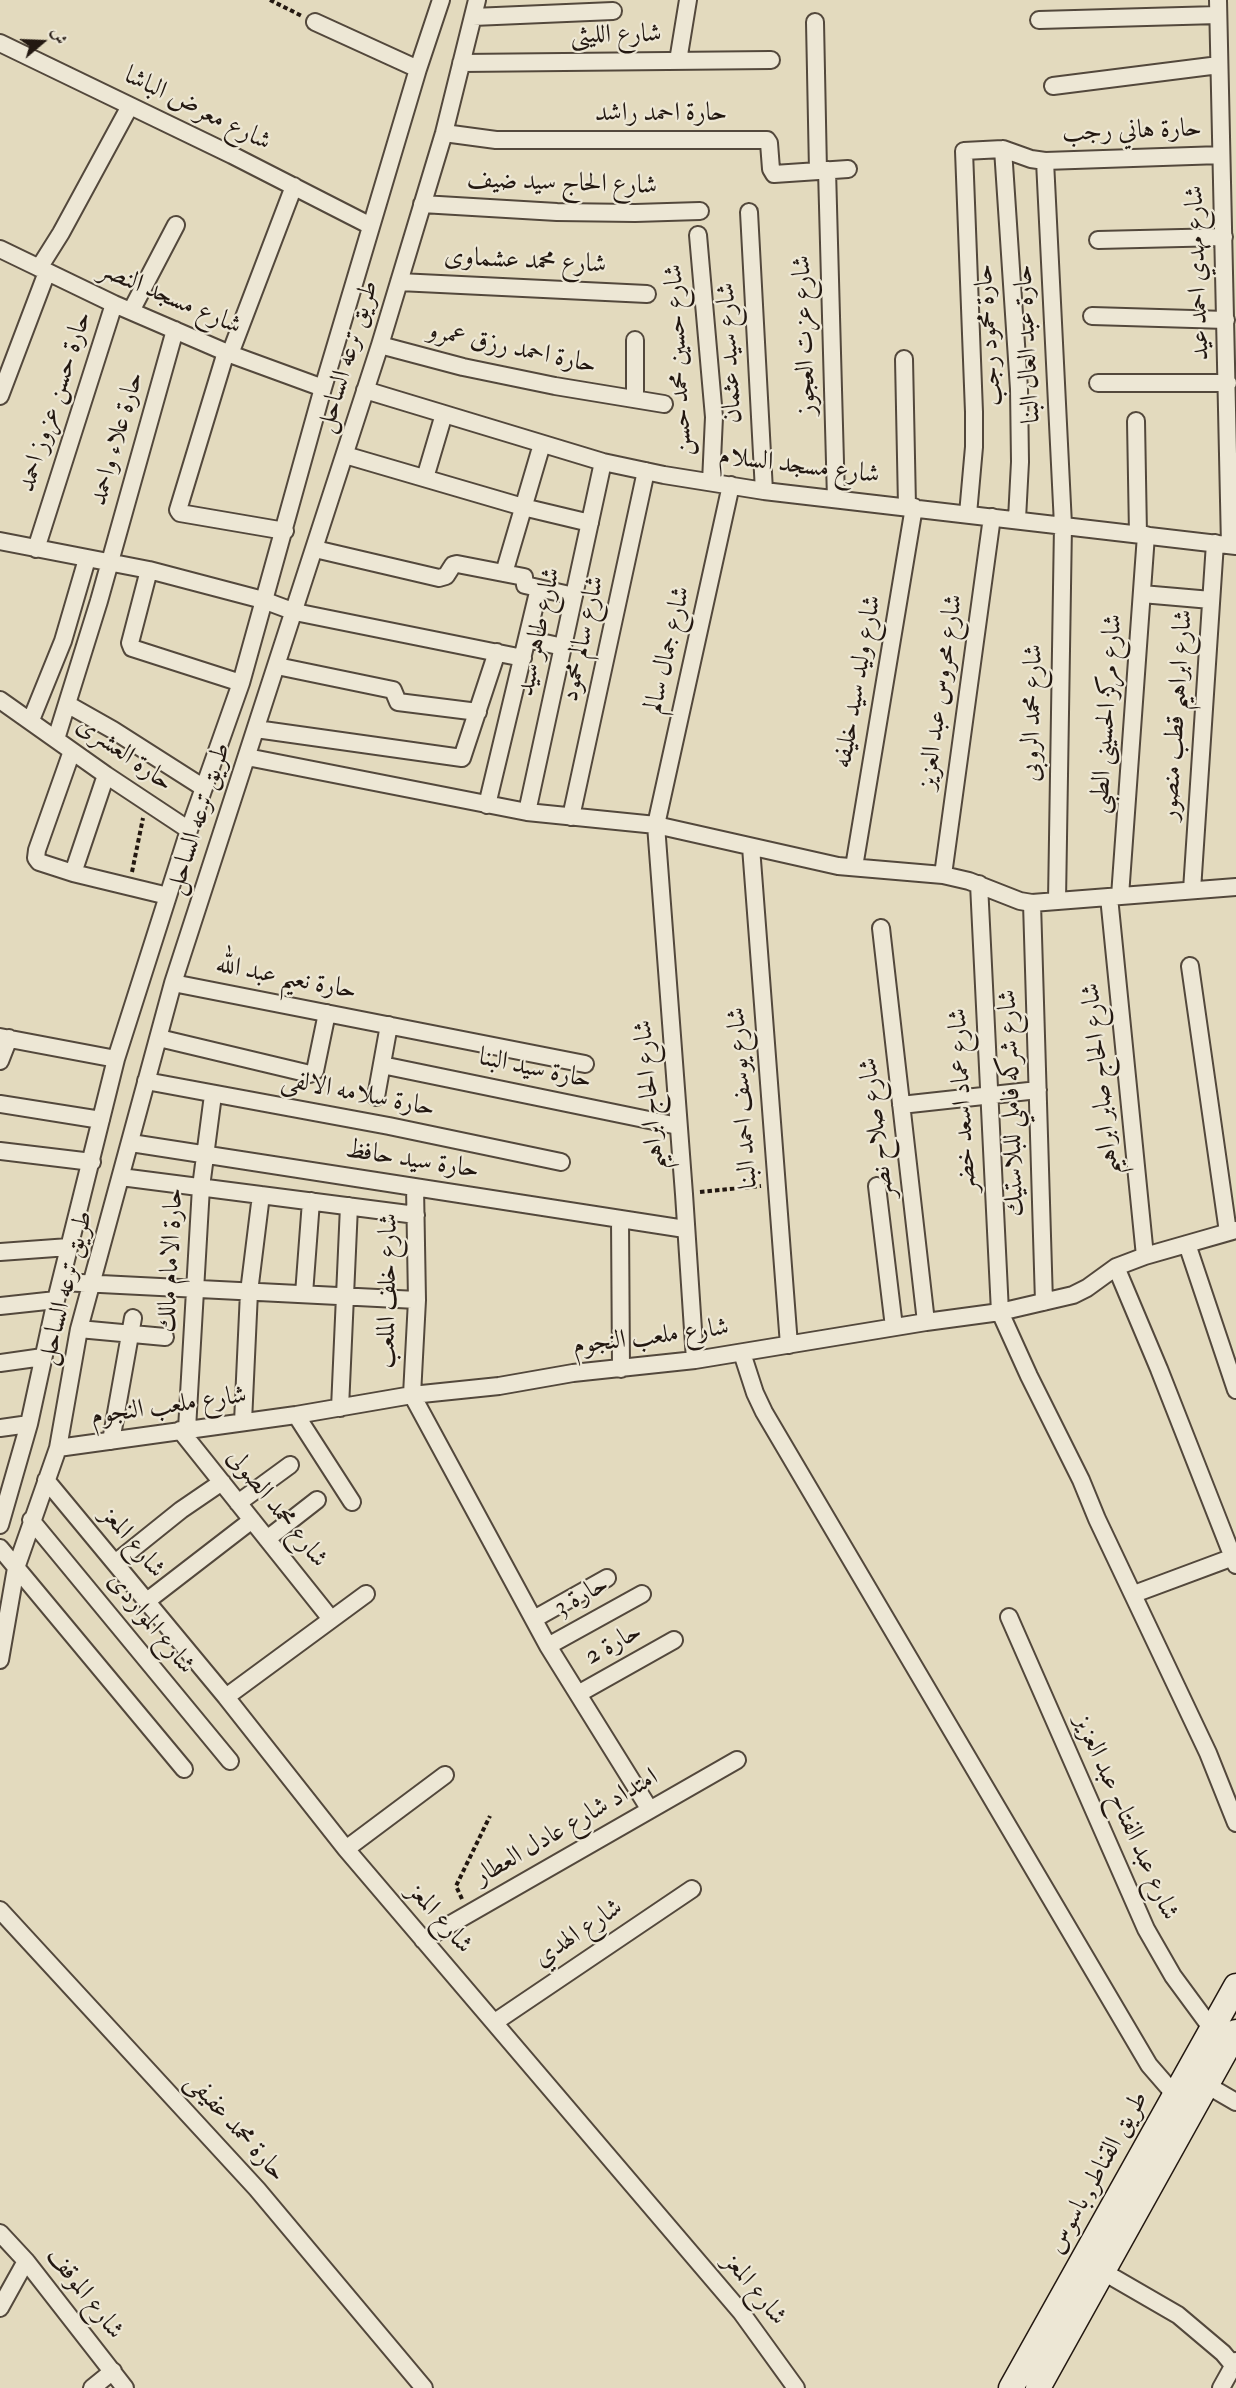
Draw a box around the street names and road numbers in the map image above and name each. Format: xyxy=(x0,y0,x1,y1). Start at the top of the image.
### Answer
street label: شارع الليثى xyxy=(570,20,662,52)
street label: شارع معرض الباشا xyxy=(119,61,275,159)
street label: حارة احمد راشد xyxy=(595,98,727,130)
street label: حارة هاني رجب xyxy=(1062,114,1202,150)
street label: شارع الحاج سيد ضيف xyxy=(466,165,658,203)
street label: شارع مهدي احمد عيد xyxy=(1180,185,1218,361)
street label: شارع محمد عشماوى xyxy=(443,242,607,282)
street label: شارع مسجد النصر xyxy=(94,255,246,343)
street label: شارع عزت العجوز xyxy=(788,255,824,415)
street label: شارع حسين محمد حسن xyxy=(659,263,701,457)
street label: حارة محمود رجب xyxy=(969,263,1011,407)
street label: حارة عبد العال البنا xyxy=(1009,264,1049,424)
street label: طريق ترعه الساحل xyxy=(311,277,387,437)
street label: شارع سيد عثمان xyxy=(712,282,750,424)
street label: حارة حسن عزوز احمد xyxy=(12,308,100,496)
street label: حارة احمد رزق عمرو xyxy=(425,316,599,382)
street label: حارة علاء واحمد xyxy=(84,368,152,510)
street label: شارع مسجد السلام xyxy=(717,442,881,492)
street label: شارع طاهر سيد xyxy=(511,565,569,699)
street label: شارع سالم محمود xyxy=(555,573,613,705)
street label: شارع جمال سالم xyxy=(639,584,699,716)
street label: شارع وليد سيد خليفه xyxy=(828,593,890,771)
street label: شارع محروس عبد العزيز xyxy=(913,593,971,791)
street label: شارع ابراهيم قطب منصور xyxy=(1155,609,1201,821)
street label: شارع مركز الحسينى الطبى xyxy=(1085,613,1131,815)
street label: شارع محمد الروبى xyxy=(1017,644,1051,782)
street label: حارة العشرى xyxy=(70,710,178,800)
street label: طريق ترعه الساحل xyxy=(161,739,239,899)
street label: حارة نعيم عبد الله xyxy=(213,950,359,1008)
street label: شارع الحاج صابر ابراهيم xyxy=(1076,981,1128,1177)
street label: شارع شركه فاملي للبلاستيك xyxy=(993,989,1033,1217)
street label: شارع يوسف احمد البنا xyxy=(722,1006,766,1190)
street label: شارع عماد اسعد خضر xyxy=(944,1007,984,1193)
street label: شارع الحاج ابراهيم xyxy=(629,1018,673,1172)
street label: حارة سيد البنا xyxy=(476,1043,594,1097)
street label: شارع صلاح نصر xyxy=(854,1056,902,1200)
street label: حارة سلامه الالفى xyxy=(279,1065,437,1125)
street label: حارة سيد حافظ xyxy=(343,1135,481,1187)
street label: حارة الامام مالك xyxy=(153,1187,191,1333)
street label: طريق ترعه الساحل xyxy=(33,1208,101,1368)
street label: شارع خلف الملعب xyxy=(372,1213,406,1369)
street label: شارع ملعب النجوم xyxy=(571,1313,731,1363)
street label: شارع ملعب النجوم xyxy=(89,1381,249,1433)
street label: شارع محمد الصولى xyxy=(219,1443,333,1575)
street label: شارع المعز xyxy=(93,1501,171,1585)
street label: شارع المواردى xyxy=(99,1567,201,1681)
street label: حارة 3 xyxy=(549,1570,615,1624)
street label: حارة 2 xyxy=(580,1617,648,1673)
street label: شارع عبد الفتاح عبد العزيز xyxy=(1066,1710,1184,1926)
street label: امتداد شارع عادل العطار xyxy=(470,1763,664,1893)
street label: شارع المعز xyxy=(400,1877,478,1961)
street label: شارع الهدي xyxy=(529,1893,629,1975)
street label: حارة محمد عفيفى xyxy=(178,2067,292,2189)
street label: طريق القناطر, باسوس xyxy=(1041,2086,1157,2260)
street label: شارع الموقف xyxy=(38,2242,130,2346)
street label: شارع المعز xyxy=(715,2248,793,2332)

